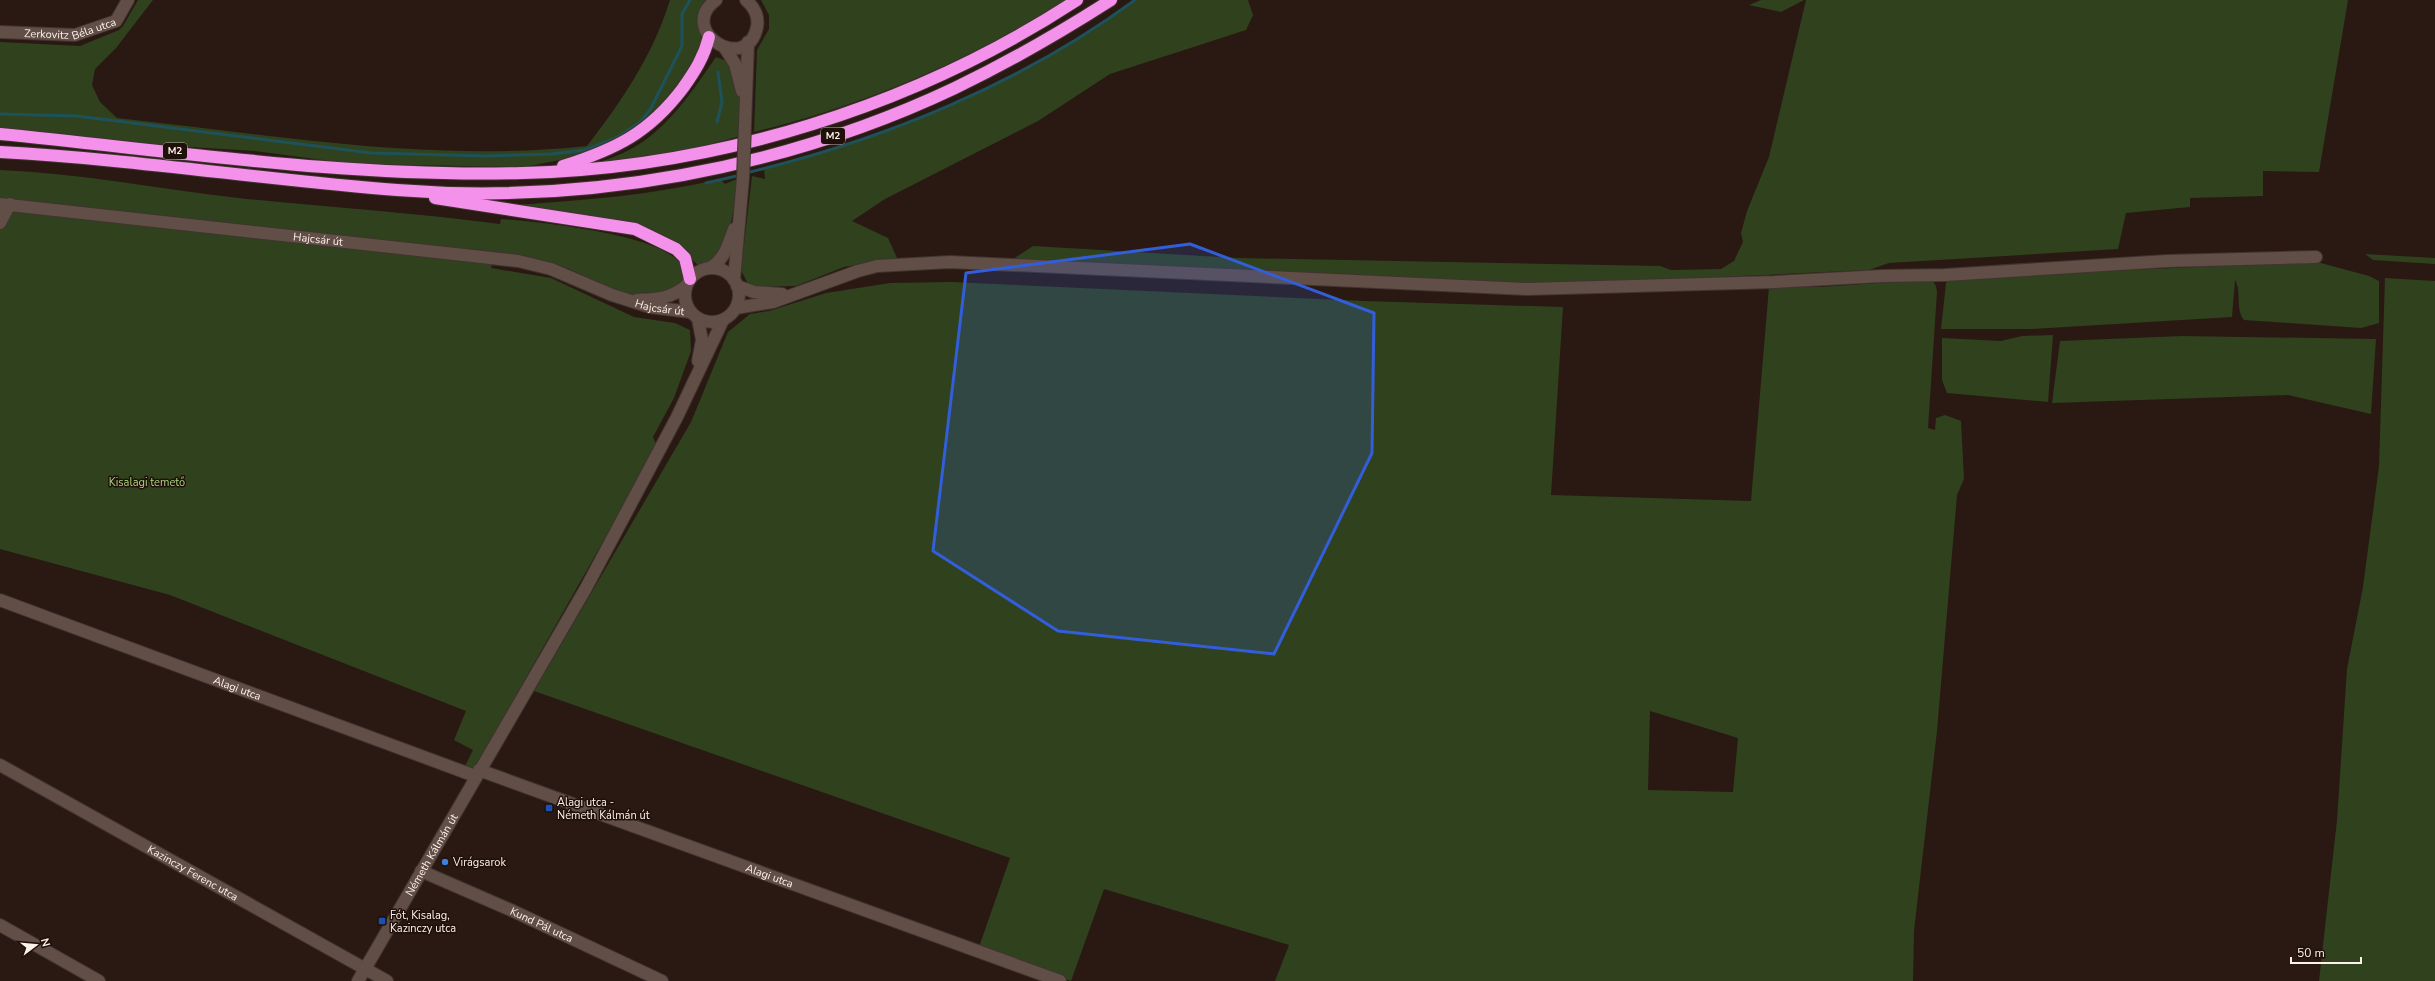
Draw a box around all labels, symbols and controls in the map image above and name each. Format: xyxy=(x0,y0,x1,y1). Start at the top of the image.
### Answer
street label: Zerkovitz Béla utca xyxy=(24,14,118,43)
road number: M2 xyxy=(821,128,845,144)
road number: M2 xyxy=(163,143,187,159)
street label: Hajcsár út xyxy=(292,229,344,249)
street label: Hajcsár út xyxy=(633,295,685,319)
park label: Kisalagi temető xyxy=(109,475,185,490)
street label: Alagi utca xyxy=(211,672,263,704)
place label: Alagi utca - Németh Kálmán út xyxy=(557,795,650,823)
marker: Alagi utca - Németh Kálmán út xyxy=(544,803,554,813)
street label: Németh Kálmán út xyxy=(402,811,461,899)
street label: Kazinczy Ferenc utca xyxy=(145,841,241,904)
place label: Virágsarok xyxy=(452,855,506,870)
marker: Virágsarok xyxy=(440,857,450,867)
street label: Alagi utca xyxy=(743,860,796,891)
street label: Kund Pál utca xyxy=(508,903,576,946)
place label: Fót, Kisalag, Kazinczy utca xyxy=(390,908,456,936)
marker: Fót, Kisalag, Kazinczy utca xyxy=(377,916,387,926)
north arrow xyxy=(16,925,56,965)
text: N xyxy=(37,936,53,948)
scale bar xyxy=(2291,939,2361,965)
text: 50 m xyxy=(2297,945,2325,961)

